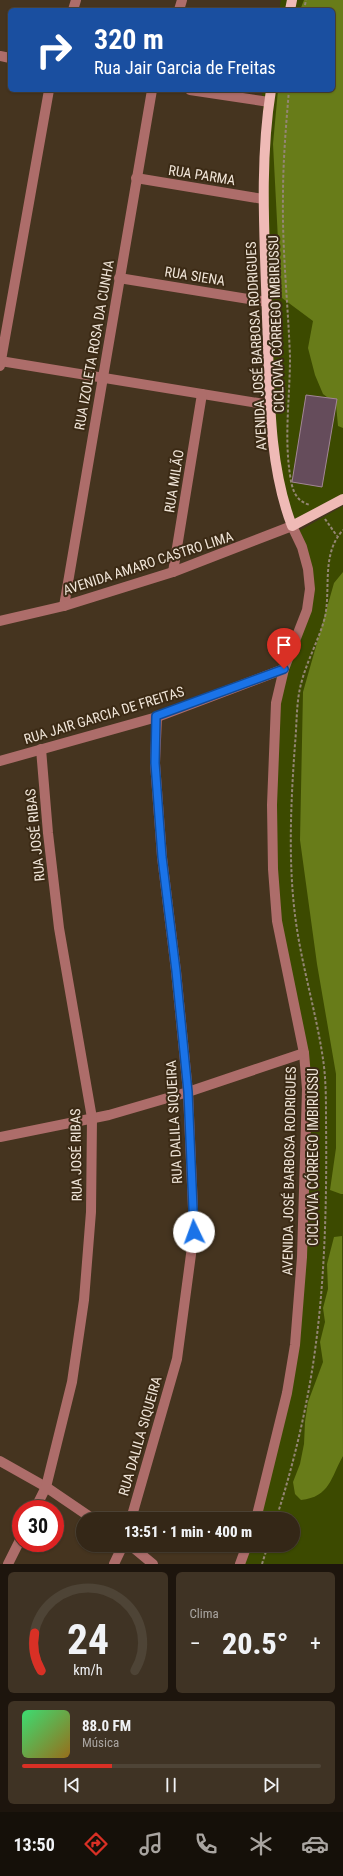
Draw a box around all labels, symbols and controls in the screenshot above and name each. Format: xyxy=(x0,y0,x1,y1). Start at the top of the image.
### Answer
text: 320 m xyxy=(94,23,164,56)
icon: right xyxy=(28,24,80,76)
text: Rua Jair Garcia de Freitas xyxy=(94,57,276,78)
street label: RUA PARMA xyxy=(167,162,237,188)
street label: CICLOVIA CÓRREGO IMBIRUSSU xyxy=(264,235,287,413)
street label: AVENIDA JOSÉ BARBOSA RODRIGUES xyxy=(242,241,269,451)
street label: RUA IZOLETA ROSA DA CUNHA xyxy=(71,259,117,431)
street label: RUA SIENA xyxy=(164,263,226,289)
street label: RUA MILÃO xyxy=(160,448,187,514)
street label: AVENIDA AMARO CASTRO LIMA xyxy=(61,528,235,598)
pin xyxy=(267,628,301,669)
icon: arrive xyxy=(273,634,295,656)
street label: RUA JAIR GARCIA DE FREITAS xyxy=(22,683,186,747)
street label: RUA JOSÉ RIBAS xyxy=(21,788,48,882)
street label: RUA DALILA SIQUEIRA xyxy=(163,1060,185,1184)
street label: AVENIDA JOSÉ BARBOSA RODRIGUES xyxy=(278,1066,299,1276)
street label: CICLOVIA CÓRREGO IMBIRUSSU xyxy=(304,1068,321,1246)
street label: RUA JOSÉ RIBAS xyxy=(66,1108,85,1202)
position arrow xyxy=(173,1211,215,1253)
street label: RUA DALILA SIQUEIRA xyxy=(115,1374,165,1498)
speed limit sign: 30 xyxy=(12,1500,64,1552)
text: 13:51 · 1 min · 400 m xyxy=(124,1523,252,1541)
text: Clima xyxy=(190,1606,219,1621)
text: 24 xyxy=(67,1614,109,1663)
text: 20.5° xyxy=(222,1626,289,1661)
text: − xyxy=(190,1631,201,1656)
text: + xyxy=(310,1631,321,1656)
text: km/h xyxy=(73,1661,102,1677)
text: 88.0 FM xyxy=(82,1717,131,1735)
text: Música xyxy=(82,1735,119,1750)
icon: previous xyxy=(61,1774,83,1796)
icon: pause xyxy=(160,1774,182,1796)
icon: next xyxy=(260,1774,282,1796)
icon: directions xyxy=(82,1830,110,1858)
icon: music xyxy=(137,1830,165,1858)
icon: phone xyxy=(192,1830,220,1858)
icon: climate xyxy=(247,1830,275,1858)
icon: car xyxy=(301,1830,329,1858)
text: 13:50 xyxy=(13,1834,55,1855)

